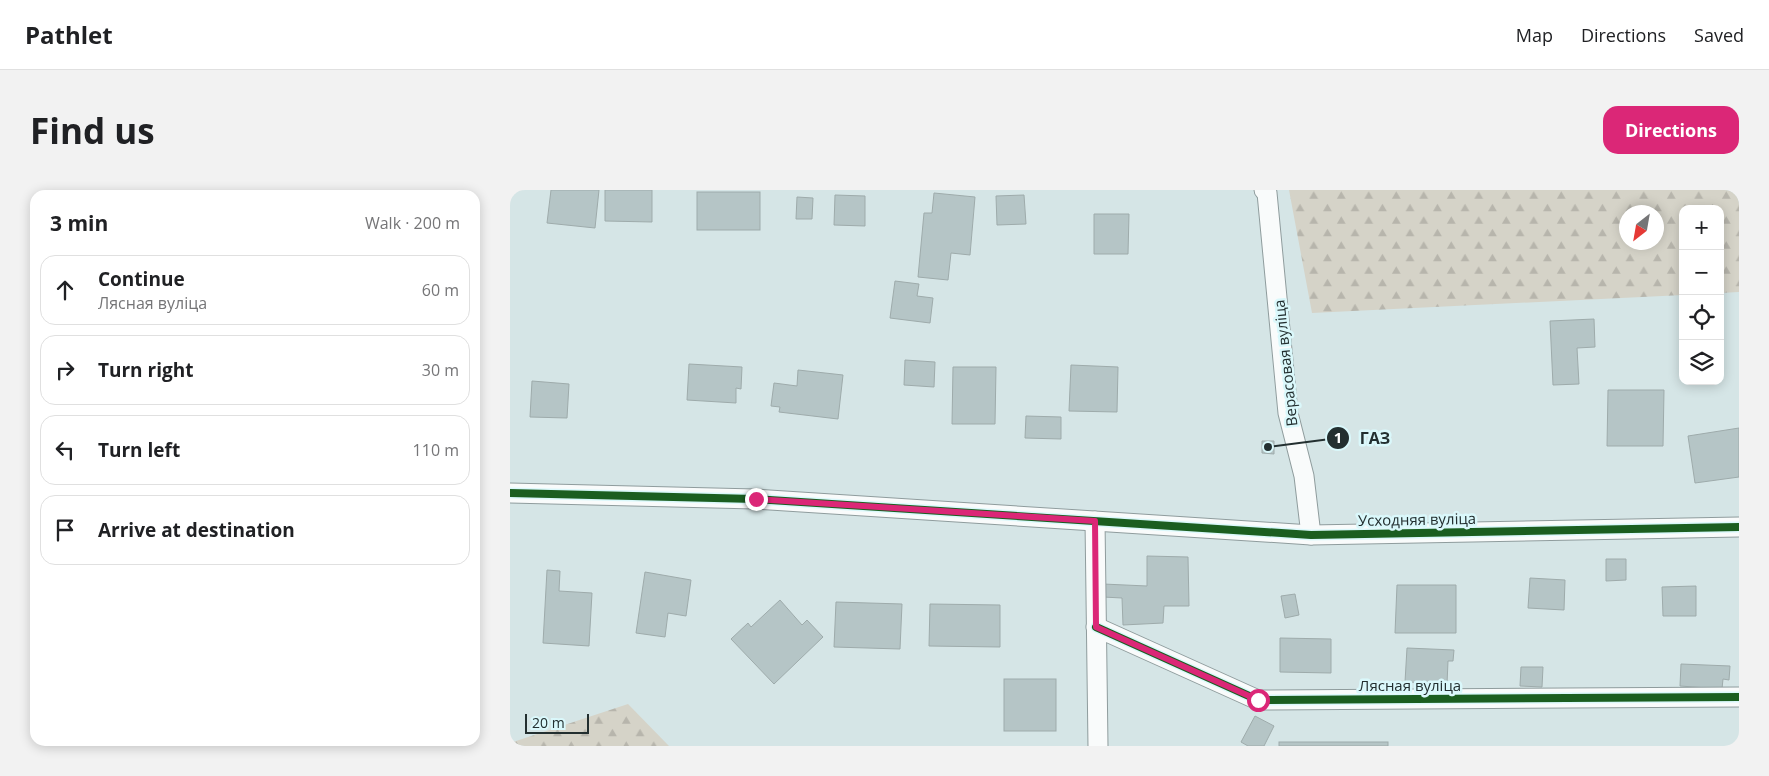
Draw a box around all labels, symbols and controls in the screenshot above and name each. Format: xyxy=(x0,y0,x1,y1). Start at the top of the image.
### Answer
text: Pathlet xyxy=(25,18,113,51)
text: Map xyxy=(1516,23,1553,47)
text: Directions xyxy=(1581,23,1666,47)
text: Saved xyxy=(1694,23,1744,47)
button: Directions xyxy=(1603,106,1739,154)
text: Find us xyxy=(30,107,155,154)
north arrow xyxy=(1619,205,1664,250)
map controls xyxy=(1679,205,1724,385)
button: + xyxy=(1679,205,1724,250)
text: 3 min xyxy=(50,209,108,237)
text: Walk · 200 m xyxy=(365,212,460,234)
button: − xyxy=(1679,250,1724,295)
text: Continue xyxy=(98,266,185,292)
icon: ahead xyxy=(51,276,79,304)
text: 60 m xyxy=(422,279,459,301)
text: Лясная вуліца xyxy=(98,292,207,314)
button: locate xyxy=(1679,295,1724,340)
street label: Верасовая вуліца xyxy=(1268,299,1302,427)
button: layers xyxy=(1679,340,1724,385)
icon: right xyxy=(51,356,79,384)
text: Turn right xyxy=(98,357,193,383)
text: 30 m xyxy=(422,359,459,381)
callout: ГАЗ xyxy=(1325,423,1400,454)
text: 1 xyxy=(1334,427,1342,447)
text: ГАЗ xyxy=(1360,427,1390,449)
icon: left xyxy=(51,436,79,464)
text: Turn left xyxy=(98,437,180,463)
text: 110 m xyxy=(413,439,459,461)
route end xyxy=(745,488,768,511)
street label: Усходняя вуліца xyxy=(1358,508,1476,530)
icon: arrive xyxy=(51,516,79,544)
text: Arrive at destination xyxy=(98,517,295,543)
street label: Лясная вуліца xyxy=(1359,675,1461,695)
route start xyxy=(1247,689,1270,712)
scale bar xyxy=(525,711,589,734)
text: 20 m xyxy=(532,713,565,732)

